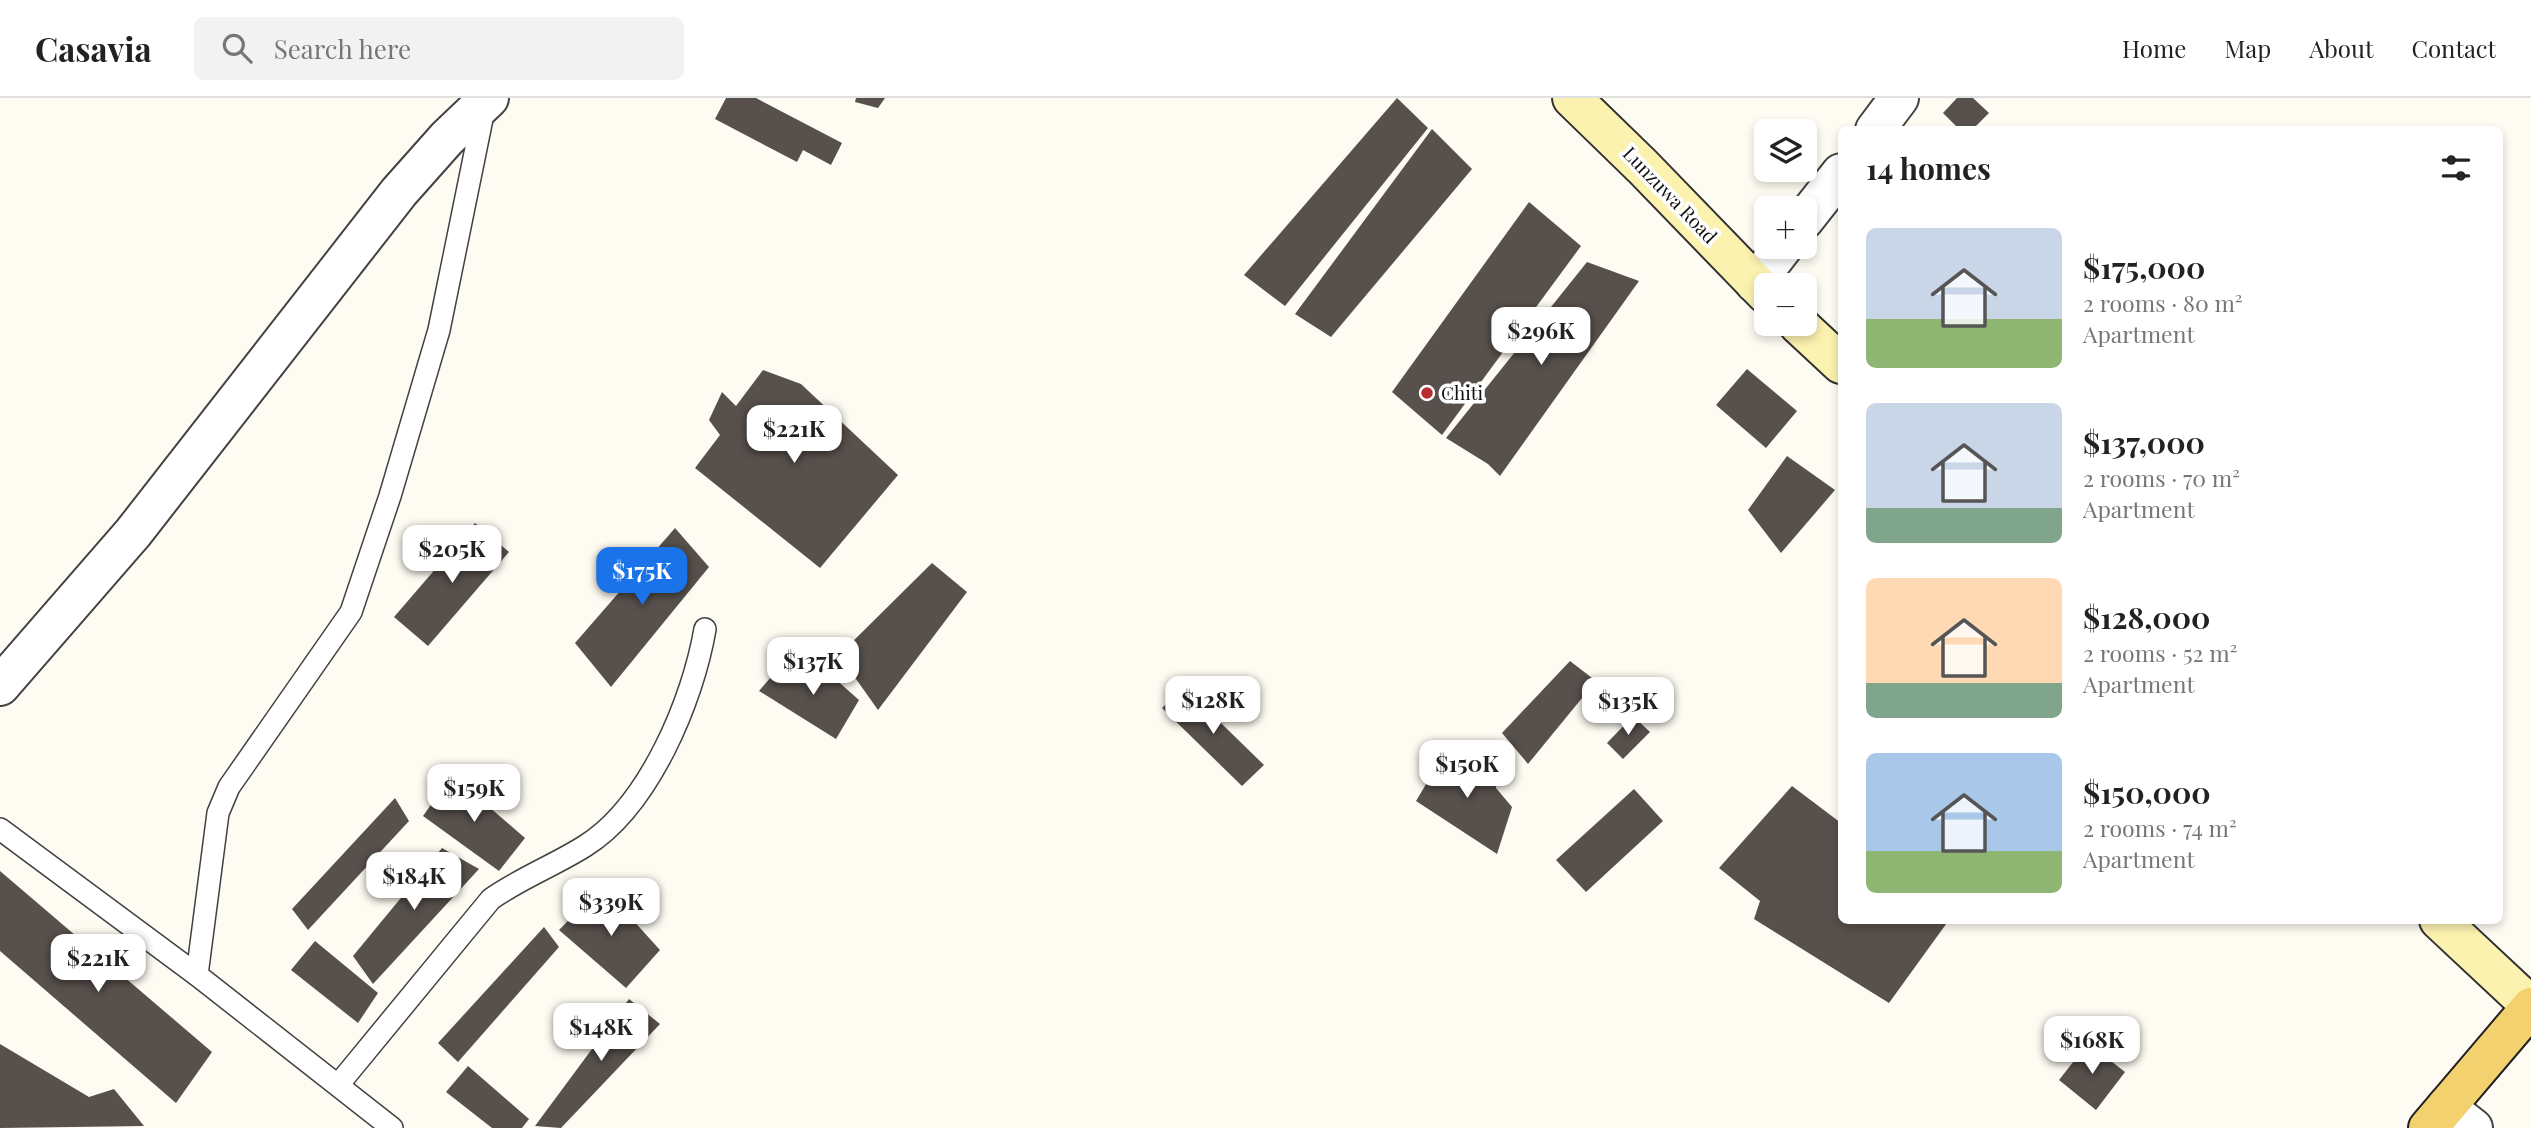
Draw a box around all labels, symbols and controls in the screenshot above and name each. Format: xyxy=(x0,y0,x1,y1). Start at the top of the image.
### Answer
search box xyxy=(194,17,684,80)
text: Casavia xyxy=(35,26,152,70)
icon: search xyxy=(218,29,256,67)
text: Search here xyxy=(274,31,411,66)
text: Home xyxy=(2122,32,2186,64)
text: Map xyxy=(2224,32,2271,64)
text: About xyxy=(2309,32,2373,64)
text: Contact xyxy=(2411,32,2496,64)
map controls xyxy=(1754,119,1817,336)
button: layers xyxy=(1754,119,1817,182)
street label: Lunzuwa Road xyxy=(1618,140,1724,248)
text: 14 homes xyxy=(1866,148,1991,188)
icon: filters xyxy=(2437,149,2475,187)
button: + xyxy=(1754,196,1817,259)
text: $175,000 xyxy=(2083,247,2205,287)
icon: home xyxy=(1922,256,2006,340)
button: − xyxy=(1754,273,1817,336)
text: 2 rooms · 80 m² xyxy=(2083,287,2243,318)
pin: $296K xyxy=(1492,308,1590,367)
text: $296K xyxy=(1507,314,1575,345)
text: Apartment xyxy=(2083,318,2195,349)
place label: Chiti xyxy=(1441,379,1484,405)
marker: Chiti xyxy=(1419,385,1435,401)
pin: $221K xyxy=(745,406,843,465)
text: $221K xyxy=(763,412,825,443)
text: $137,000 xyxy=(2083,422,2205,462)
icon: home xyxy=(1922,431,2006,515)
text: 2 rooms · 70 m² xyxy=(2083,462,2240,493)
text: Apartment xyxy=(2083,493,2195,524)
pin: $205K xyxy=(403,526,501,585)
text: $205K xyxy=(418,532,486,563)
pin: $175K xyxy=(593,547,691,607)
text: $175K xyxy=(612,554,672,585)
text: $128,000 xyxy=(2083,597,2210,637)
icon: home xyxy=(1922,606,2006,690)
text: 2 rooms · 52 m² xyxy=(2083,637,2237,668)
pin: $137K xyxy=(764,638,862,697)
text: $137K xyxy=(783,644,843,675)
text: Apartment xyxy=(2083,668,2195,699)
pin: $128K xyxy=(1164,676,1262,736)
pin: $135K xyxy=(1579,678,1677,737)
text: $128K xyxy=(1181,683,1245,714)
text: $135K xyxy=(1598,684,1658,715)
pin: $150K xyxy=(1418,740,1516,800)
text: $150K xyxy=(1435,747,1499,778)
pin: $159K xyxy=(425,764,523,824)
text: $159K xyxy=(443,771,505,802)
text: $150,000 xyxy=(2083,772,2211,812)
icon: home xyxy=(1922,781,2006,865)
text: 2 rooms · 74 m² xyxy=(2083,812,2237,843)
text: Apartment xyxy=(2083,843,2195,874)
pin: $184K xyxy=(365,852,463,912)
text: $184K xyxy=(382,859,446,890)
pin: $339K xyxy=(562,878,660,938)
text: $339K xyxy=(579,885,643,916)
pin: $221K xyxy=(49,934,147,994)
text: $221K xyxy=(67,941,129,972)
pin: $148K xyxy=(552,1004,650,1063)
text: $148K xyxy=(569,1010,633,1041)
pin: $168K xyxy=(2043,1016,2141,1076)
text: $168K xyxy=(2060,1023,2124,1054)

